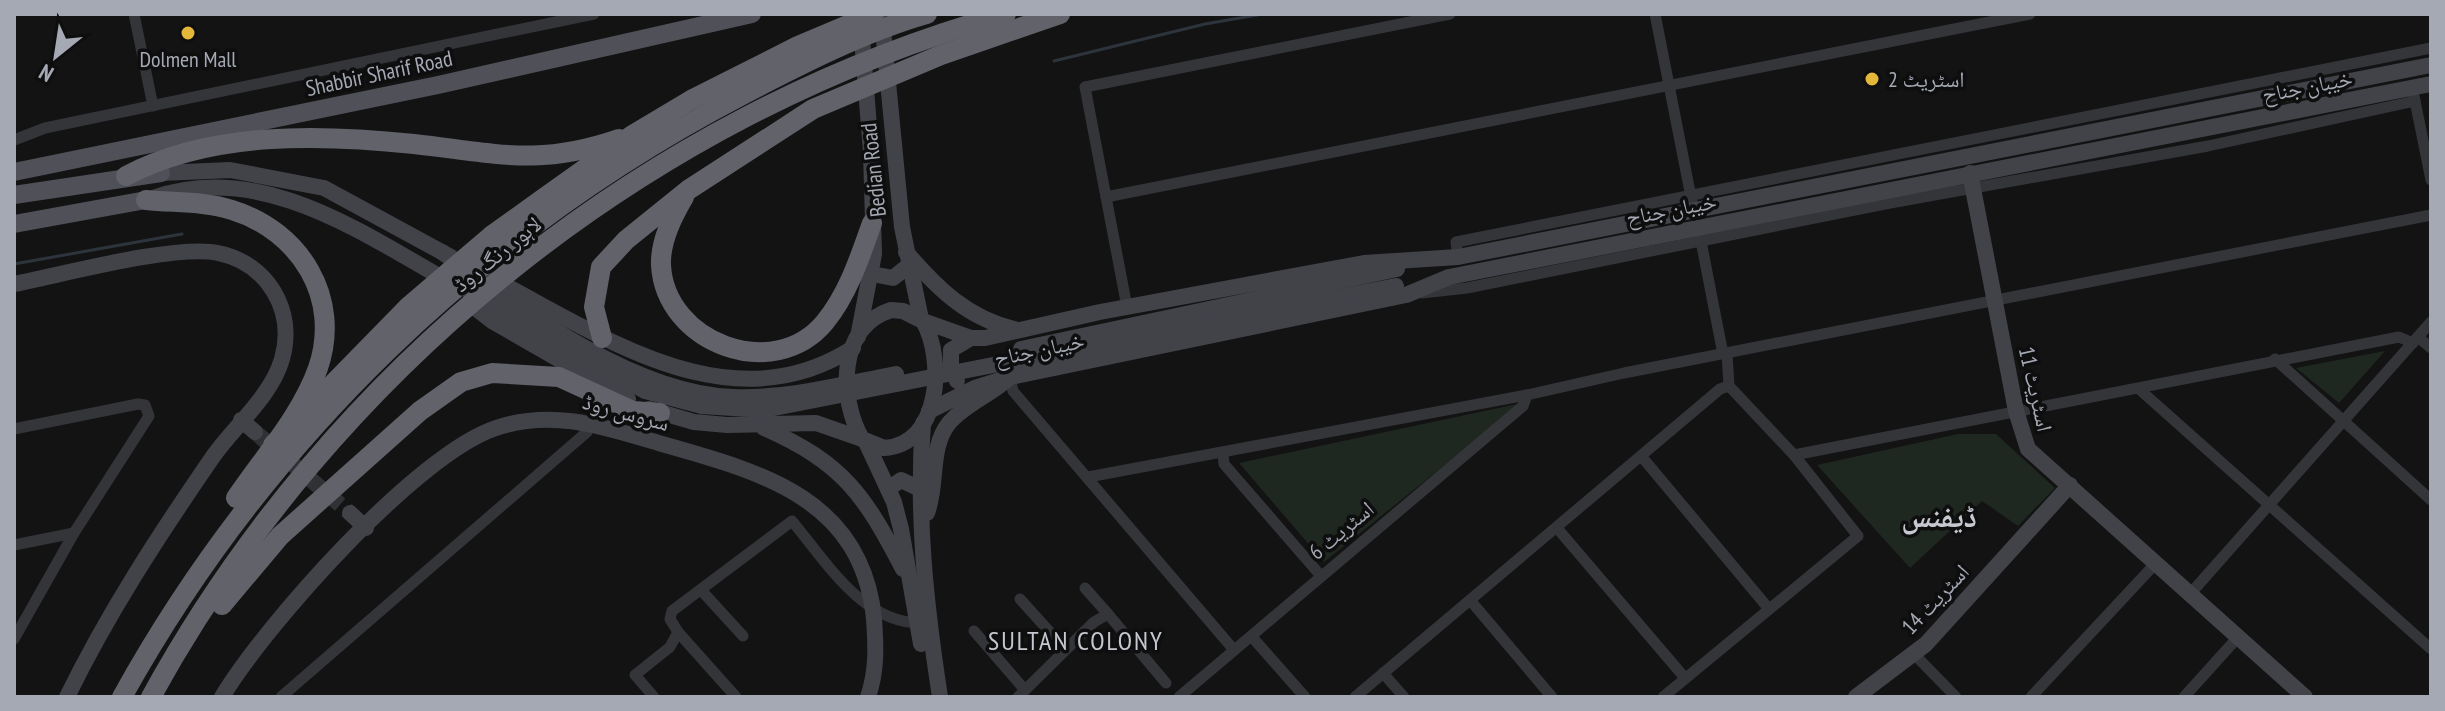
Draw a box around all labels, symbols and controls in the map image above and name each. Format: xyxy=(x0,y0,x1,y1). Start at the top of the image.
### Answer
north arrow xyxy=(16,16,96,96)
marker: Dolmen Mall xyxy=(179,24,197,42)
street label: Shabbir Sharif Road xyxy=(303,44,455,102)
place label: Dolmen Mall xyxy=(140,45,237,73)
text: N xyxy=(34,58,58,88)
street label: خیبان جناح xyxy=(2259,64,2355,108)
place label: اسٹریٹ 2 xyxy=(1888,65,1965,93)
marker: اسٹریٹ 2 xyxy=(1863,70,1881,88)
street label: Bedian Road xyxy=(854,122,892,218)
street label: خیبان جناح xyxy=(1623,187,1719,231)
street label: لاہور رنگ روڈ xyxy=(447,210,547,298)
street label: خیبان جناح xyxy=(991,326,1087,372)
street label: اسٹریٹ 11 xyxy=(2013,344,2059,434)
street label: سروس روڈ xyxy=(580,387,672,437)
street label: اسٹریٹ 6 xyxy=(1303,495,1379,565)
district label: ڈیفنس xyxy=(1901,496,1977,535)
street label: اسٹریٹ 14 xyxy=(1895,558,1975,640)
district label: SULTAN COLONY xyxy=(988,624,1164,657)

